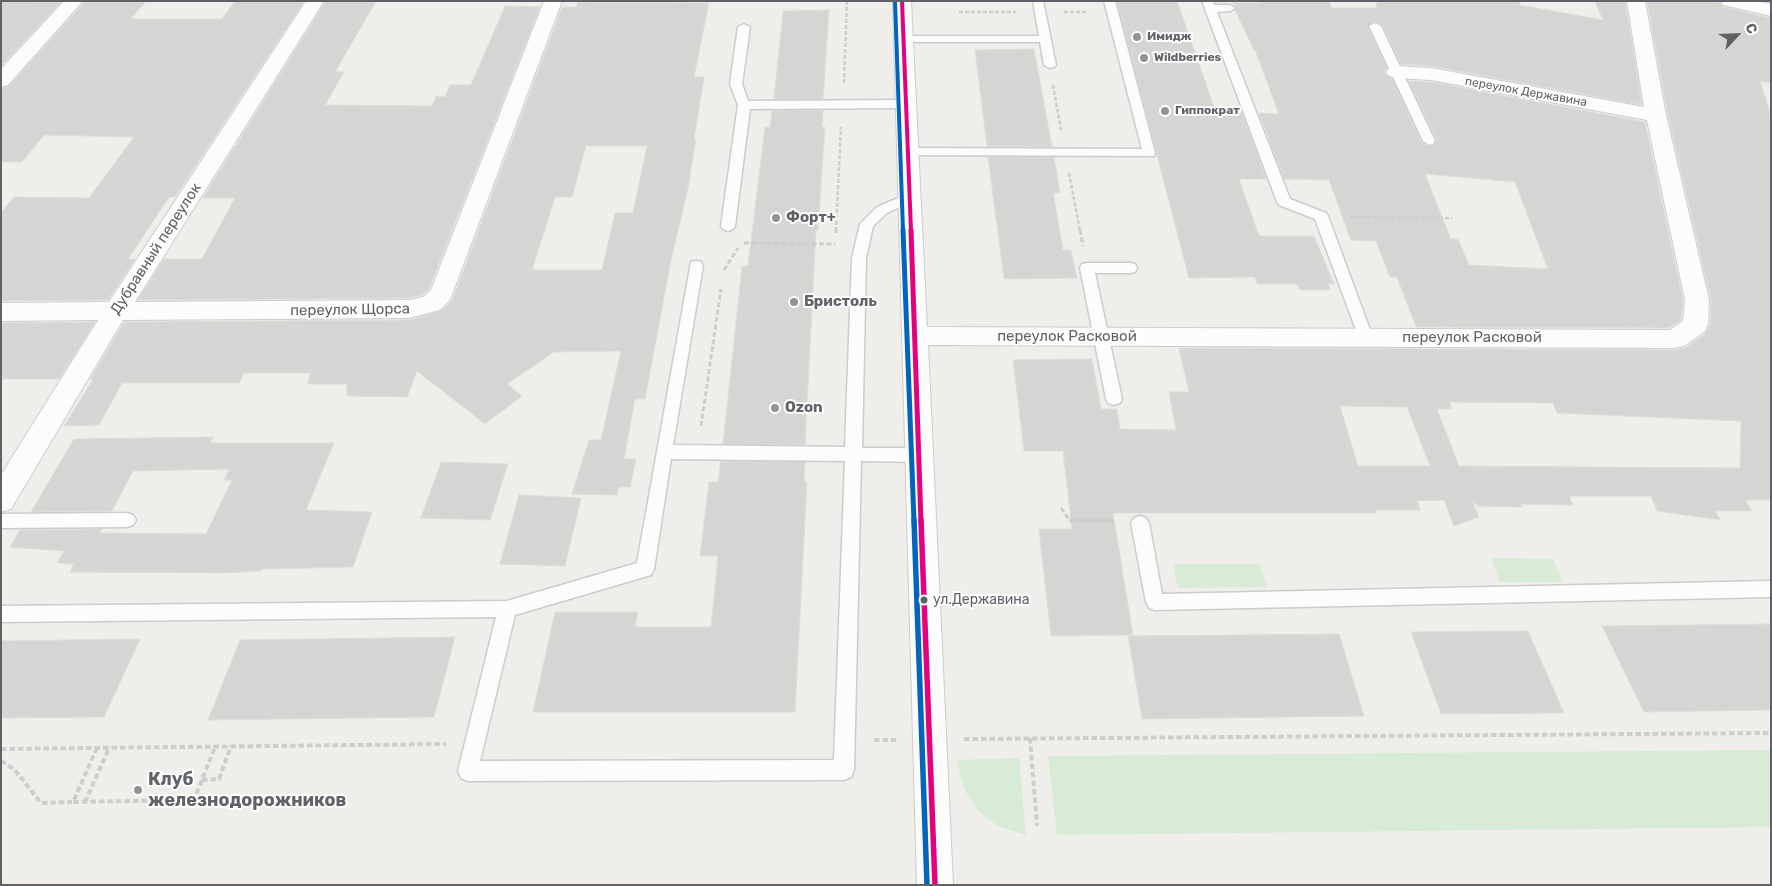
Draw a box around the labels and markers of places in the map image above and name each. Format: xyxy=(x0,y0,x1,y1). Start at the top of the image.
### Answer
place label: Имидж xyxy=(1147,30,1192,44)
marker: Имидж xyxy=(1131,31,1143,43)
place label: Wildberries xyxy=(1154,51,1221,65)
marker: Wildberries xyxy=(1138,52,1150,64)
place label: Гиппократ xyxy=(1175,104,1240,118)
marker: Гиппократ xyxy=(1159,105,1171,117)
place label: Форт+ xyxy=(786,209,836,227)
marker: Форт+ xyxy=(770,212,782,224)
place label: Бристоль xyxy=(804,293,877,311)
marker: Бристоль xyxy=(788,296,800,308)
place label: Ozon xyxy=(785,399,823,417)
marker: Ozon xyxy=(769,402,781,414)
place label: ул.Державина xyxy=(933,592,1030,608)
marker: ул.Державина xyxy=(919,595,929,605)
place label: Клуб железнодорожников xyxy=(148,769,347,812)
marker: Клуб железнодорожников xyxy=(132,784,144,796)

